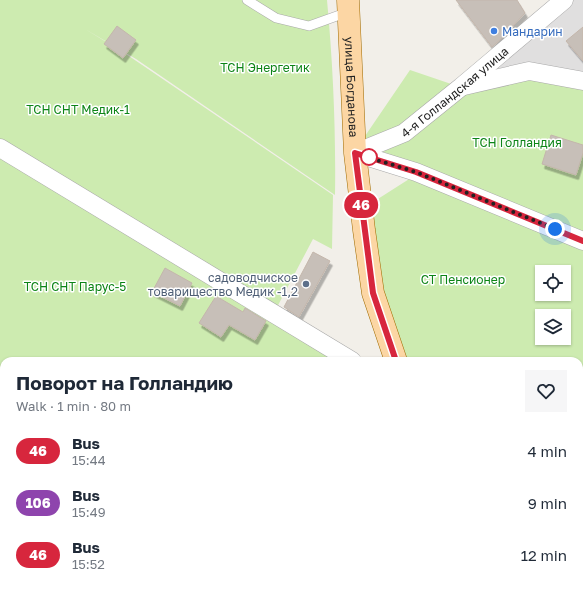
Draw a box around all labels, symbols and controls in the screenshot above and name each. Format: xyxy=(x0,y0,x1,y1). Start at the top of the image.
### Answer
place label: Мандарин xyxy=(502,24,563,39)
marker: Мандарин xyxy=(489,26,499,36)
street label: улица Богданова xyxy=(342,36,362,138)
street label: 4-я Голландская улица xyxy=(397,43,511,140)
park label: ТСН Энергетик xyxy=(220,60,310,75)
park label: ТСН СНТ Медик-1 xyxy=(26,102,130,117)
park label: ТСН Голландия xyxy=(472,135,562,150)
unlabelled marker xyxy=(360,148,378,166)
line badge: 46 xyxy=(343,192,379,218)
text: 46 xyxy=(352,196,370,213)
your location xyxy=(545,219,565,239)
map controls xyxy=(535,265,571,345)
button: locate xyxy=(535,265,571,301)
place label: садоводчиское товарищество Медик -1,2 xyxy=(148,270,298,299)
park label: СТ Пенсионер xyxy=(421,272,505,287)
park label: ТСН СНТ Парус-5 xyxy=(24,279,126,294)
marker: садоводчиское товарищество Медик -1,2 xyxy=(301,279,311,289)
button: layers xyxy=(535,309,571,345)
button: heart xyxy=(525,370,567,412)
text: Поворот на Голландию xyxy=(16,371,233,394)
text: Walk · 1 min · 80 m xyxy=(16,398,131,414)
text: Bus xyxy=(72,434,100,452)
text: 46 xyxy=(29,442,47,459)
text: 4 min xyxy=(528,442,567,460)
text: 15:44 xyxy=(72,452,106,468)
text: Bus xyxy=(72,486,100,504)
text: 106 xyxy=(25,494,51,511)
text: 9 min xyxy=(528,494,567,512)
text: 15:49 xyxy=(72,504,106,520)
text: Bus xyxy=(72,538,100,556)
text: 46 xyxy=(29,546,47,563)
text: 12 min xyxy=(521,546,567,564)
text: 15:52 xyxy=(72,556,105,572)

